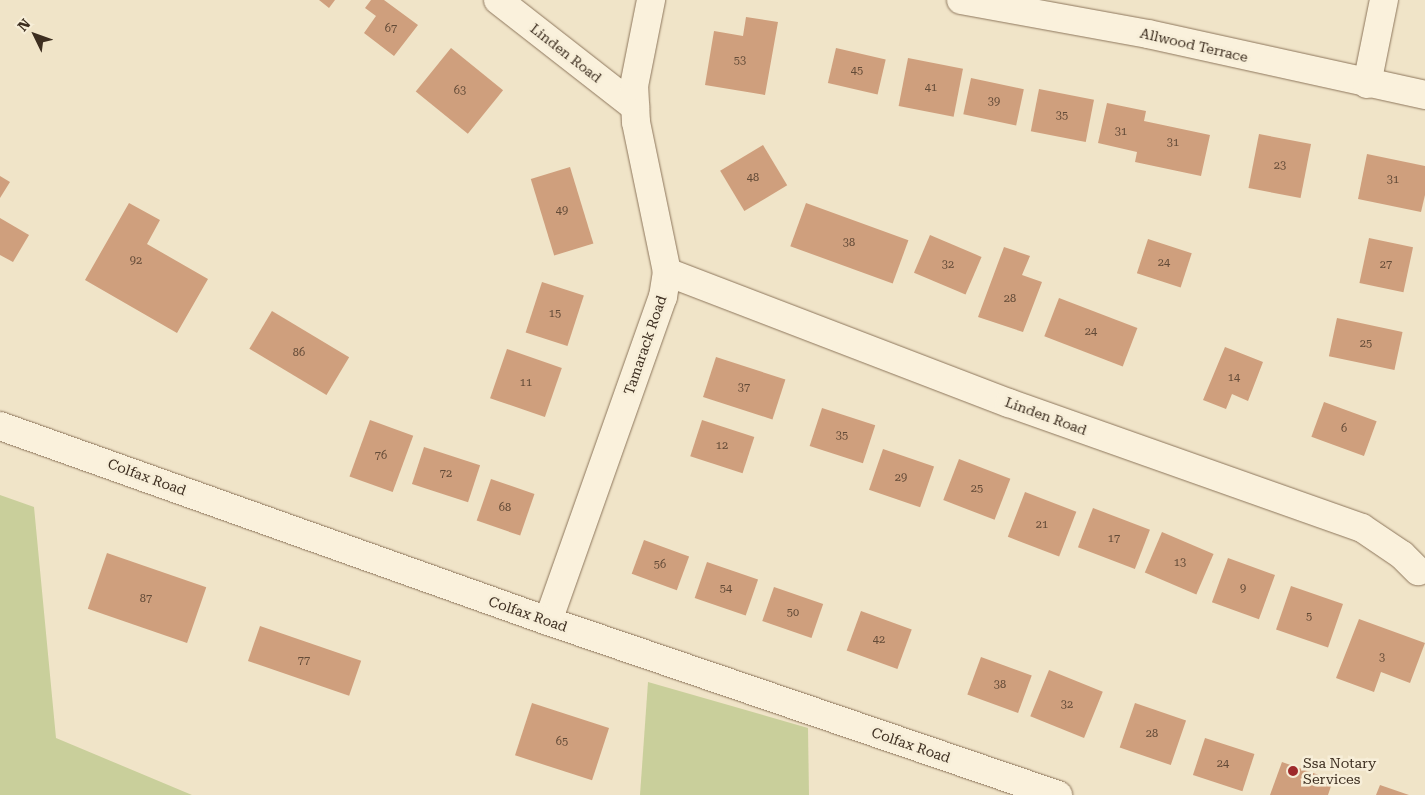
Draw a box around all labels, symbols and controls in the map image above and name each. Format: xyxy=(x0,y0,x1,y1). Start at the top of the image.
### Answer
north arrow xyxy=(10,10,60,60)
text: N xyxy=(14,16,33,34)
street label: Linden Road xyxy=(527,20,605,86)
house number: 67 xyxy=(385,22,397,36)
street label: Allwood Terrace xyxy=(1138,24,1250,66)
house number: 53 xyxy=(734,54,746,68)
house number: 45 xyxy=(851,64,863,78)
house number: 41 xyxy=(925,81,937,95)
house number: 63 xyxy=(454,84,466,98)
house number: 39 xyxy=(988,95,1000,109)
house number: 35 xyxy=(1056,109,1068,123)
house number: 31 xyxy=(1115,125,1127,139)
house number: 31 xyxy=(1167,136,1179,150)
house number: 23 xyxy=(1274,159,1286,173)
house number: 48 xyxy=(747,171,759,185)
house number: 31 xyxy=(1387,173,1399,187)
house number: 49 xyxy=(556,204,568,218)
house number: 38 xyxy=(843,236,855,250)
house number: 92 xyxy=(130,254,142,268)
house number: 24 xyxy=(1158,256,1170,270)
house number: 32 xyxy=(942,258,954,272)
house number: 27 xyxy=(1380,258,1392,272)
house number: 28 xyxy=(1004,292,1016,306)
street label: Tamarack Road xyxy=(620,293,670,397)
house number: 15 xyxy=(549,307,561,321)
house number: 24 xyxy=(1085,325,1097,339)
house number: 25 xyxy=(1360,337,1372,351)
house number: 86 xyxy=(293,346,305,360)
house number: 14 xyxy=(1228,371,1240,385)
house number: 11 xyxy=(520,376,532,390)
house number: 37 xyxy=(738,381,750,395)
street label: Linden Road xyxy=(1003,393,1089,439)
house number: 6 xyxy=(1341,422,1347,436)
house number: 35 xyxy=(836,429,848,443)
house number: 12 xyxy=(716,439,728,453)
house number: 76 xyxy=(375,449,387,463)
street label: Colfax Road xyxy=(106,455,188,499)
house number: 72 xyxy=(440,467,452,481)
house number: 29 xyxy=(895,471,907,485)
house number: 25 xyxy=(971,482,983,496)
house number: 68 xyxy=(499,501,511,515)
house number: 21 xyxy=(1036,518,1048,532)
house number: 17 xyxy=(1108,532,1120,546)
house number: 13 xyxy=(1174,556,1186,570)
house number: 56 xyxy=(654,558,666,572)
house number: 54 xyxy=(720,582,732,596)
house number: 9 xyxy=(1240,582,1246,596)
house number: 87 xyxy=(140,592,152,606)
street label: Colfax Road xyxy=(486,593,570,635)
house number: 50 xyxy=(787,606,799,620)
house number: 5 xyxy=(1306,610,1312,624)
house number: 42 xyxy=(873,633,885,647)
house number: 3 xyxy=(1379,651,1385,665)
house number: 77 xyxy=(298,654,310,668)
house number: 38 xyxy=(994,678,1006,692)
house number: 32 xyxy=(1061,698,1073,712)
street label: Colfax Road xyxy=(869,724,953,766)
house number: 28 xyxy=(1146,727,1158,741)
house number: 65 xyxy=(556,735,568,749)
place label: Ssa Notary Services xyxy=(1303,755,1376,788)
house number: 24 xyxy=(1217,757,1229,771)
marker: Ssa Notary Services xyxy=(1287,765,1299,777)

